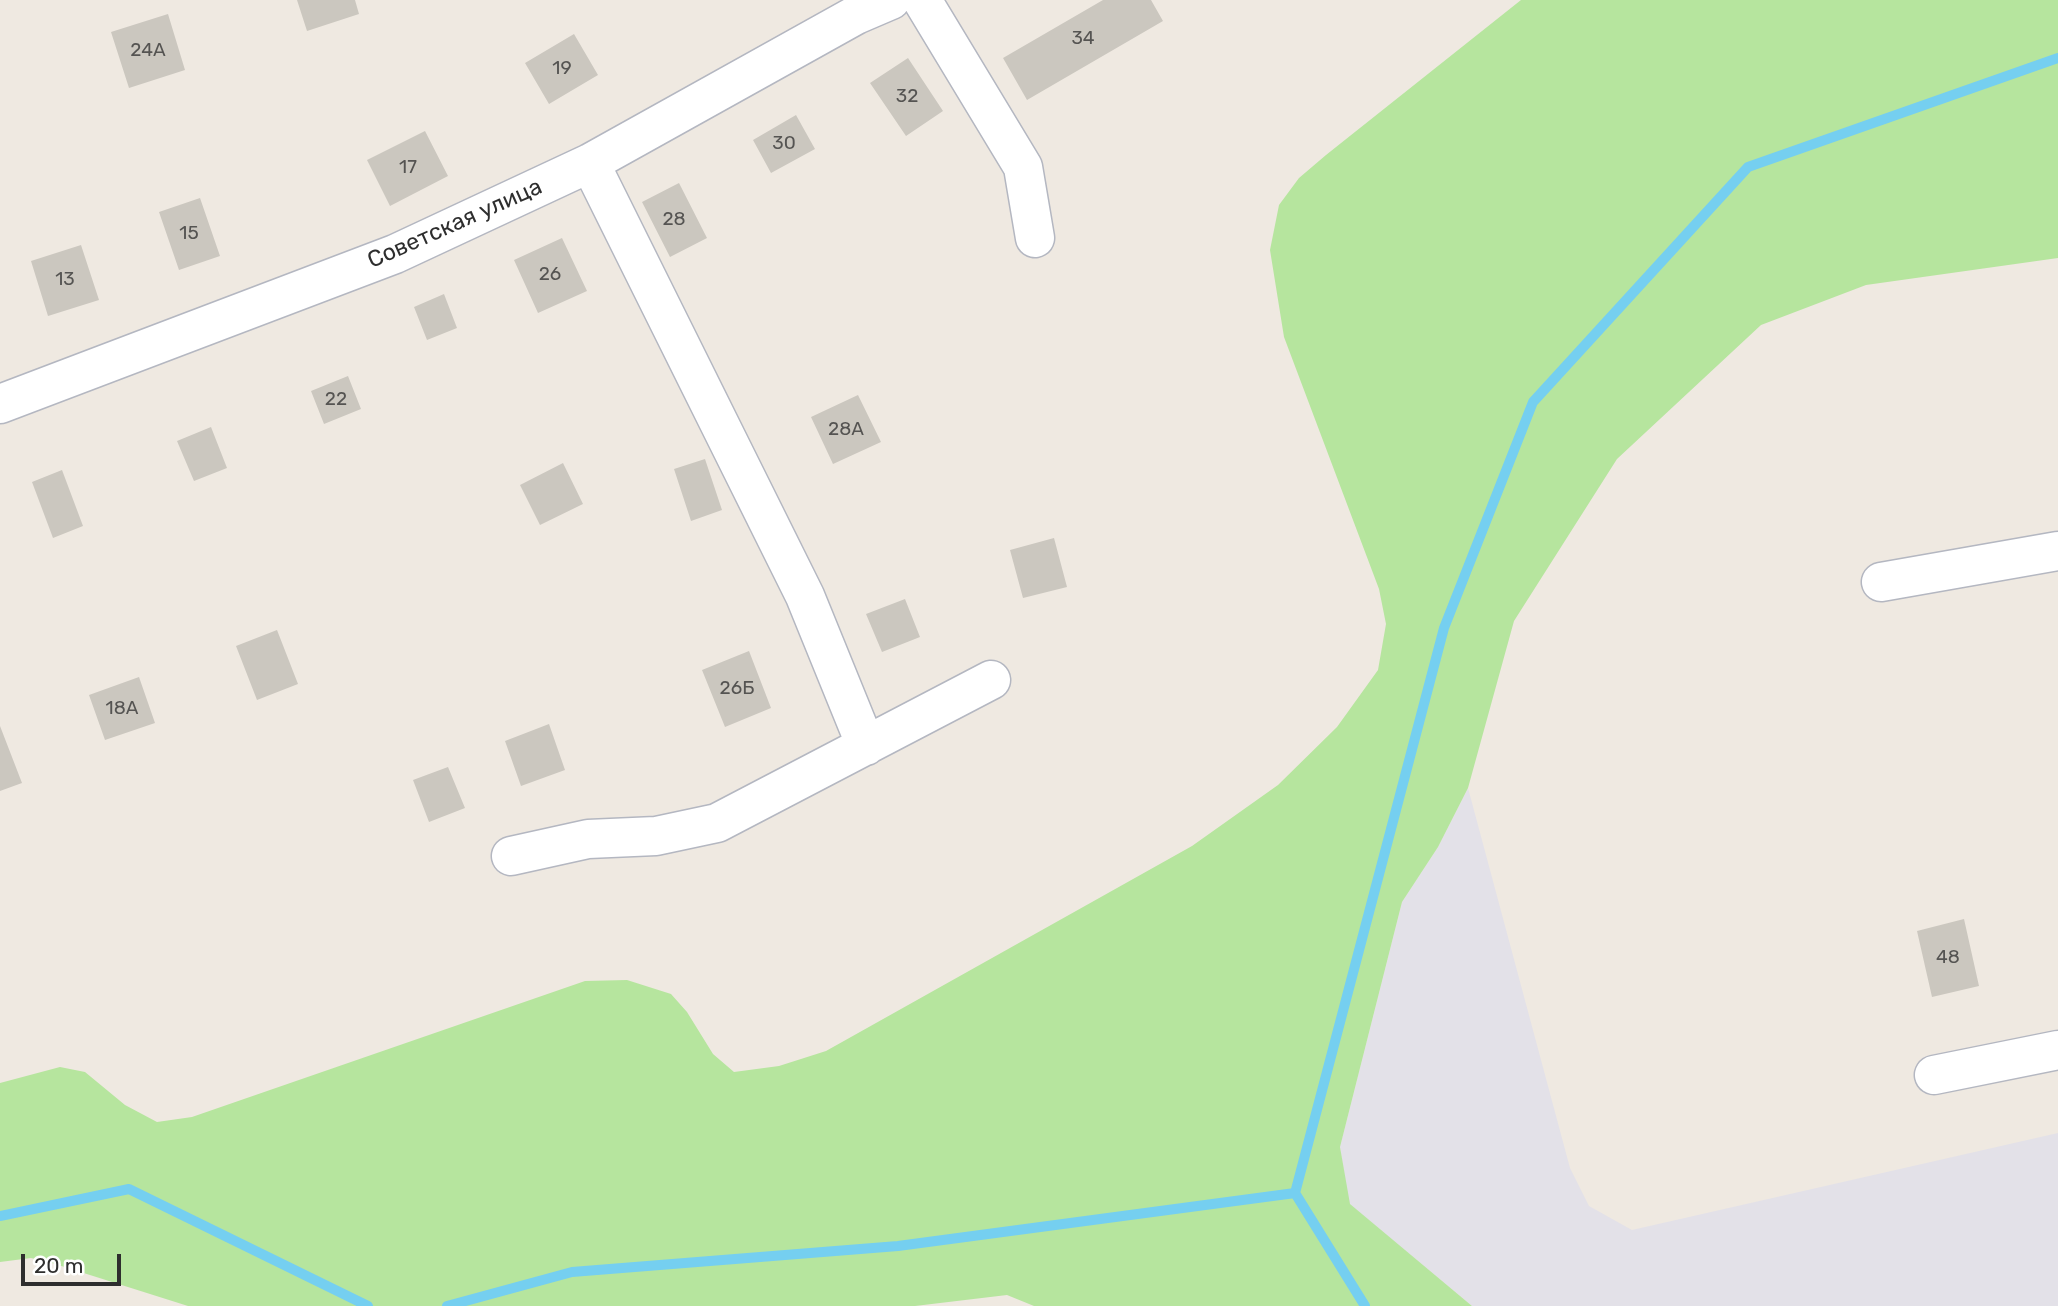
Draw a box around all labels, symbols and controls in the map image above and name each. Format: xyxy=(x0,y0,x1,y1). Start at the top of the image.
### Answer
house number: 34 xyxy=(1071,28,1095,50)
house number: 24А xyxy=(130,40,166,62)
house number: 19 xyxy=(552,58,572,80)
house number: 32 xyxy=(896,86,918,108)
house number: 30 xyxy=(772,133,796,155)
house number: 17 xyxy=(399,157,417,179)
street label: Советская улица xyxy=(363,173,547,275)
house number: 28 xyxy=(662,209,686,231)
house number: 15 xyxy=(179,223,199,245)
house number: 26 xyxy=(539,264,561,286)
house number: 13 xyxy=(55,269,75,291)
house number: 22 xyxy=(325,389,347,411)
house number: 28А xyxy=(828,419,864,441)
house number: 26Б xyxy=(720,678,754,700)
house number: 18А xyxy=(106,698,138,720)
house number: 48 xyxy=(1936,947,1960,969)
scale bar xyxy=(24,1240,124,1284)
text: 20 m xyxy=(34,1253,83,1278)

